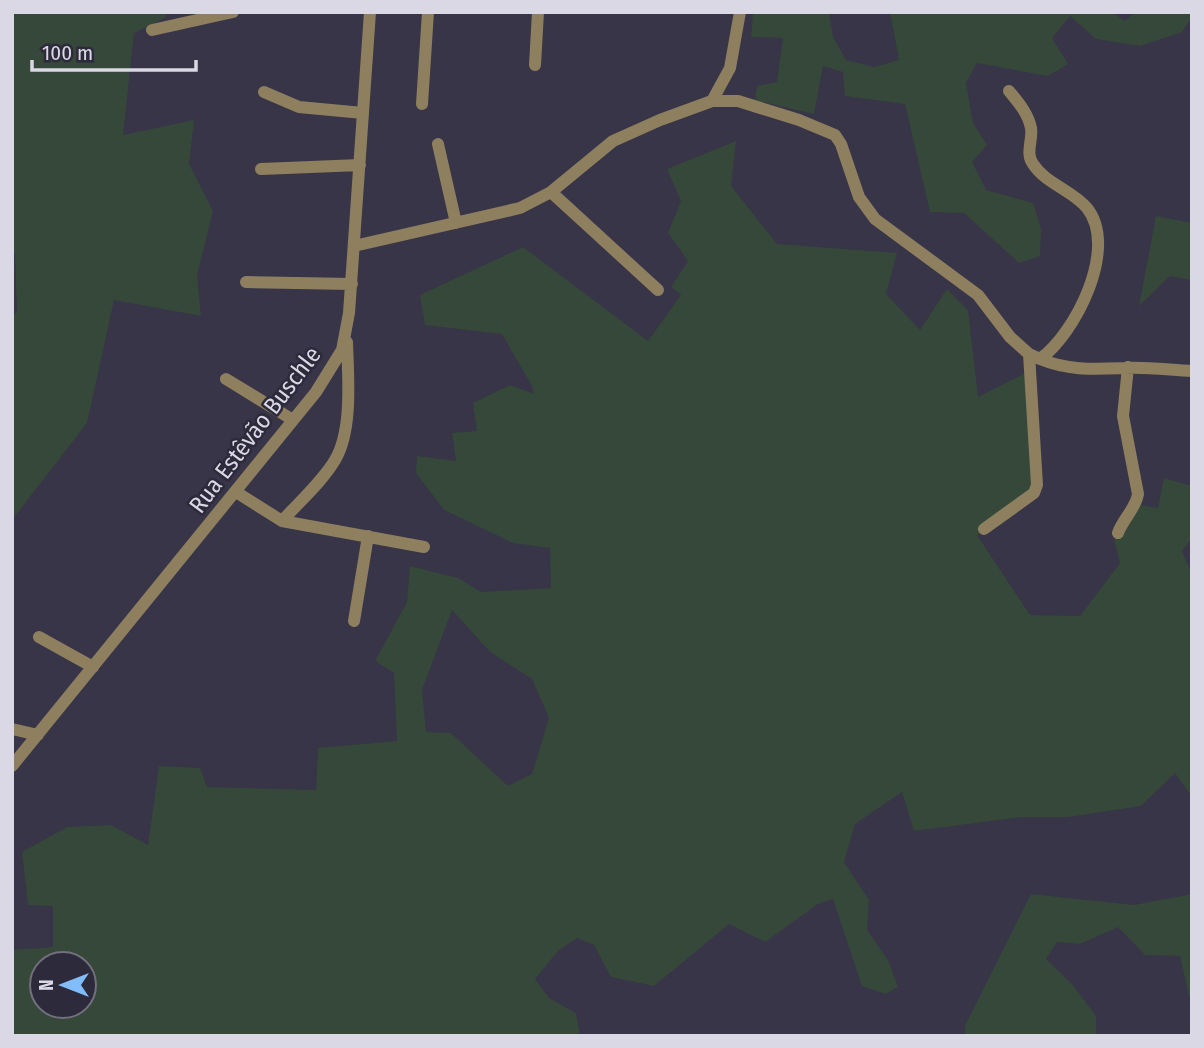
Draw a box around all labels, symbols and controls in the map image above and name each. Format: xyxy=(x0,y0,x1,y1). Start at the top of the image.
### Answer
scale bar xyxy=(32,28,196,72)
text: 100 m xyxy=(42,40,93,66)
street label: Rua Estêvão Buschle xyxy=(183,341,327,519)
north arrow xyxy=(28,950,98,1020)
text: N xyxy=(35,979,58,991)

